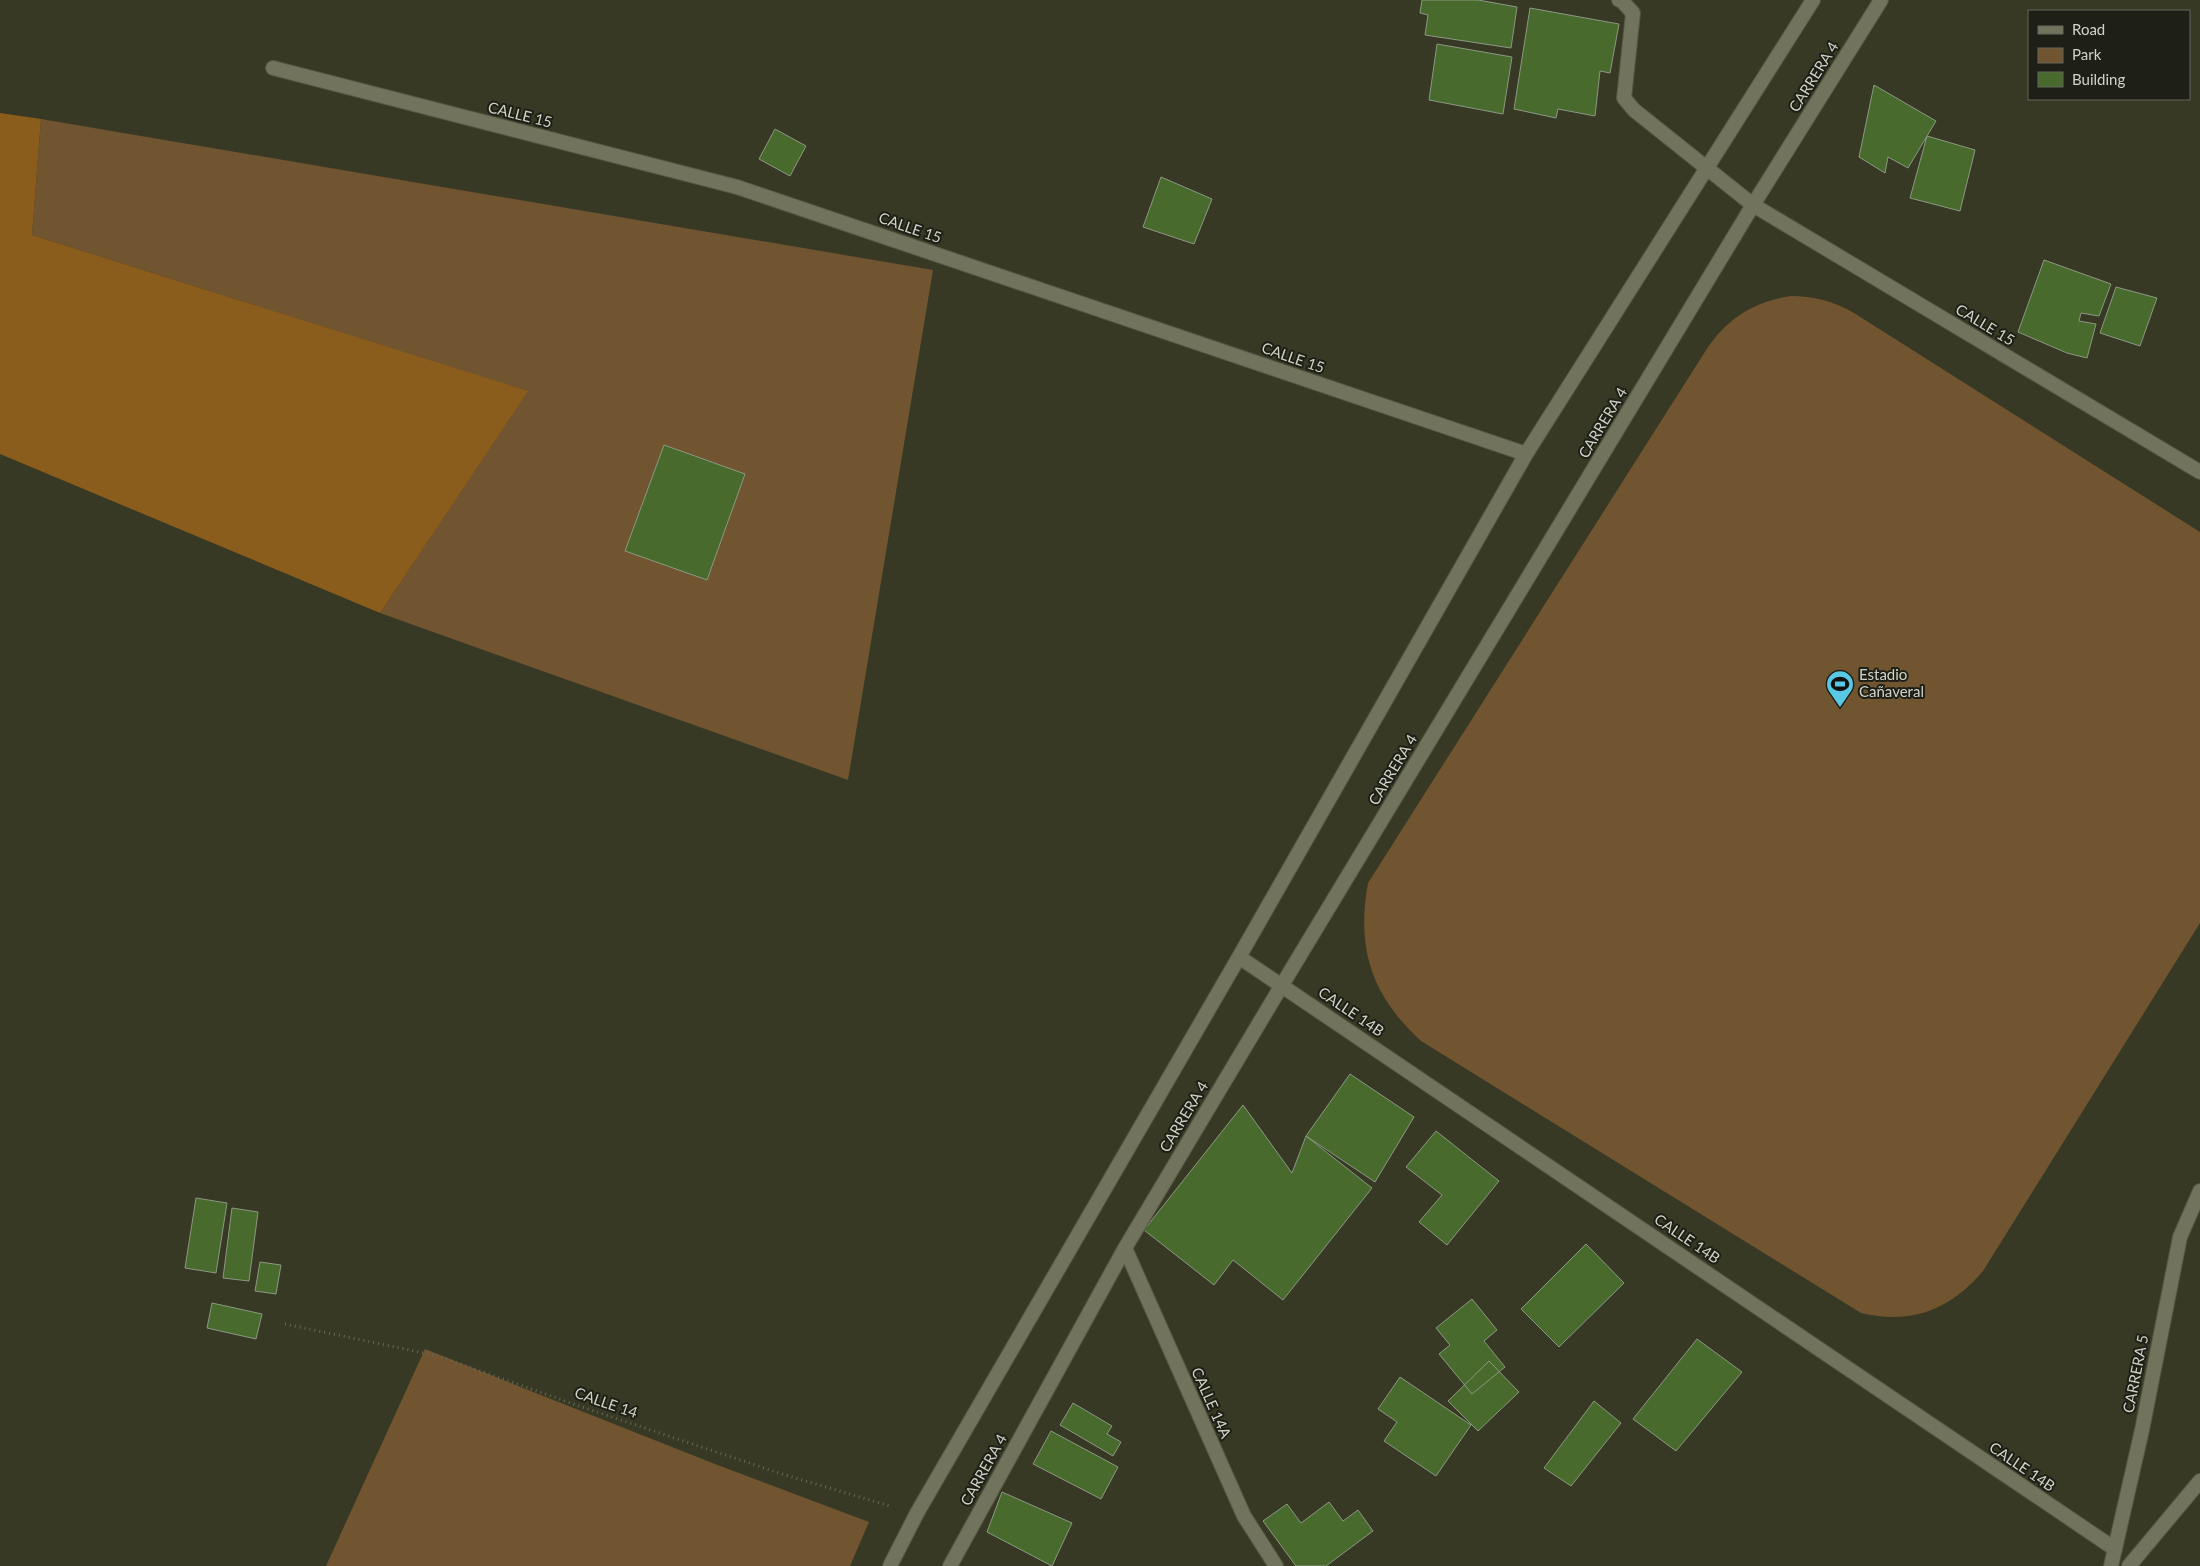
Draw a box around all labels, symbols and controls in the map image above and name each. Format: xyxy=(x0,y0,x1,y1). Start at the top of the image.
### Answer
legend xyxy=(2028,10,2190,100)
text: Road xyxy=(2072,20,2105,38)
street label: CARRERA 4 xyxy=(1785,38,1842,115)
text: Park xyxy=(2072,45,2102,63)
text: Building xyxy=(2072,70,2125,88)
street label: CALLE 15 xyxy=(486,97,554,131)
street label: CALLE 15 xyxy=(876,208,944,246)
street label: CALLE 15 xyxy=(1953,300,2018,349)
street label: CALLE 15 xyxy=(1259,338,1327,376)
street label: CARRERA 4 xyxy=(1574,384,1630,461)
place label: Estadio Cañaveral xyxy=(1859,665,1924,700)
sports icon: Estadio Cañaveral xyxy=(1825,669,1855,708)
street label: CARRERA 4 xyxy=(1364,731,1420,808)
street label: CALLE 14B xyxy=(1315,983,1388,1040)
street label: CARRERA 4 xyxy=(1155,1078,1211,1155)
street label: CALLE 14B xyxy=(1651,1210,1724,1267)
street label: CARRERA 5 xyxy=(2119,1333,2151,1414)
street label: CALLE 14A xyxy=(1188,1364,1236,1442)
street label: CALLE 14 xyxy=(572,1383,640,1421)
street label: CARRERA 4 xyxy=(956,1430,1010,1509)
street label: CALLE 14B xyxy=(1986,1438,2059,1495)

